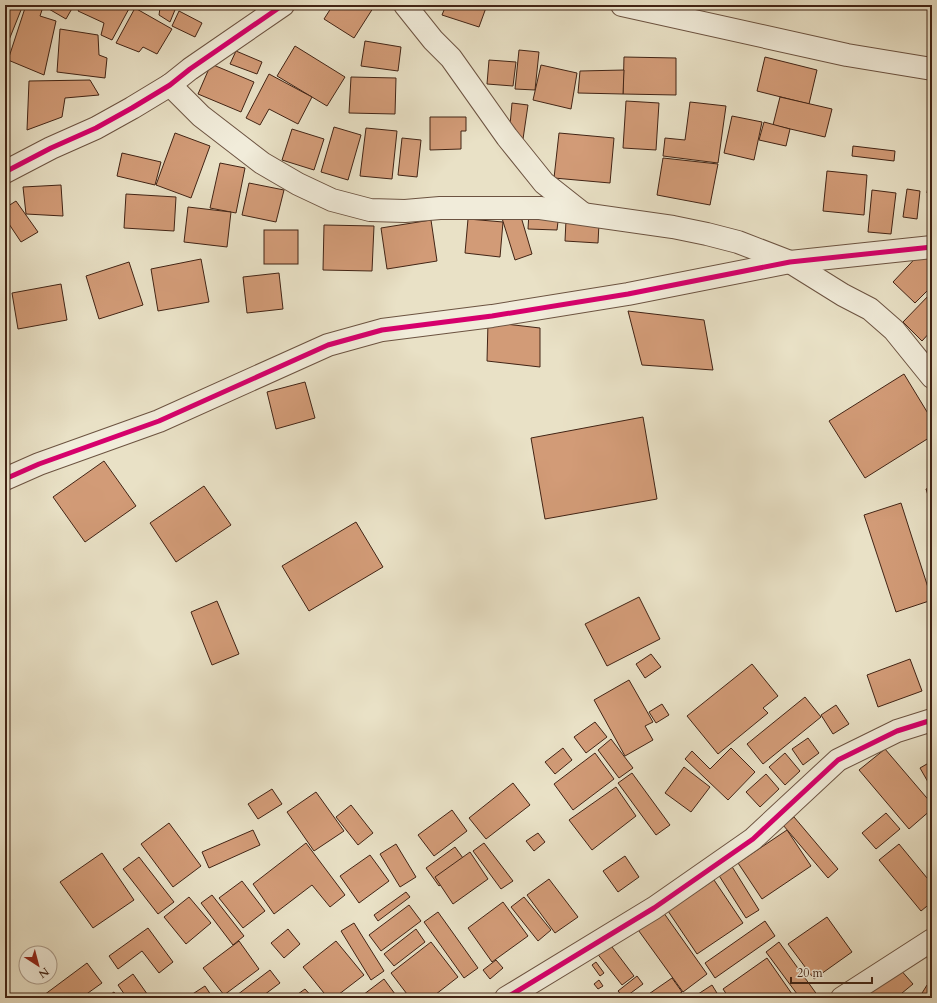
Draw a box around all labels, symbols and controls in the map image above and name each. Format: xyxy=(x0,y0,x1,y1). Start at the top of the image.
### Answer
north arrow xyxy=(18,945,58,985)
scale bar xyxy=(791,959,872,985)
text: N xyxy=(35,964,52,982)
text: 20 m xyxy=(797,965,824,981)

